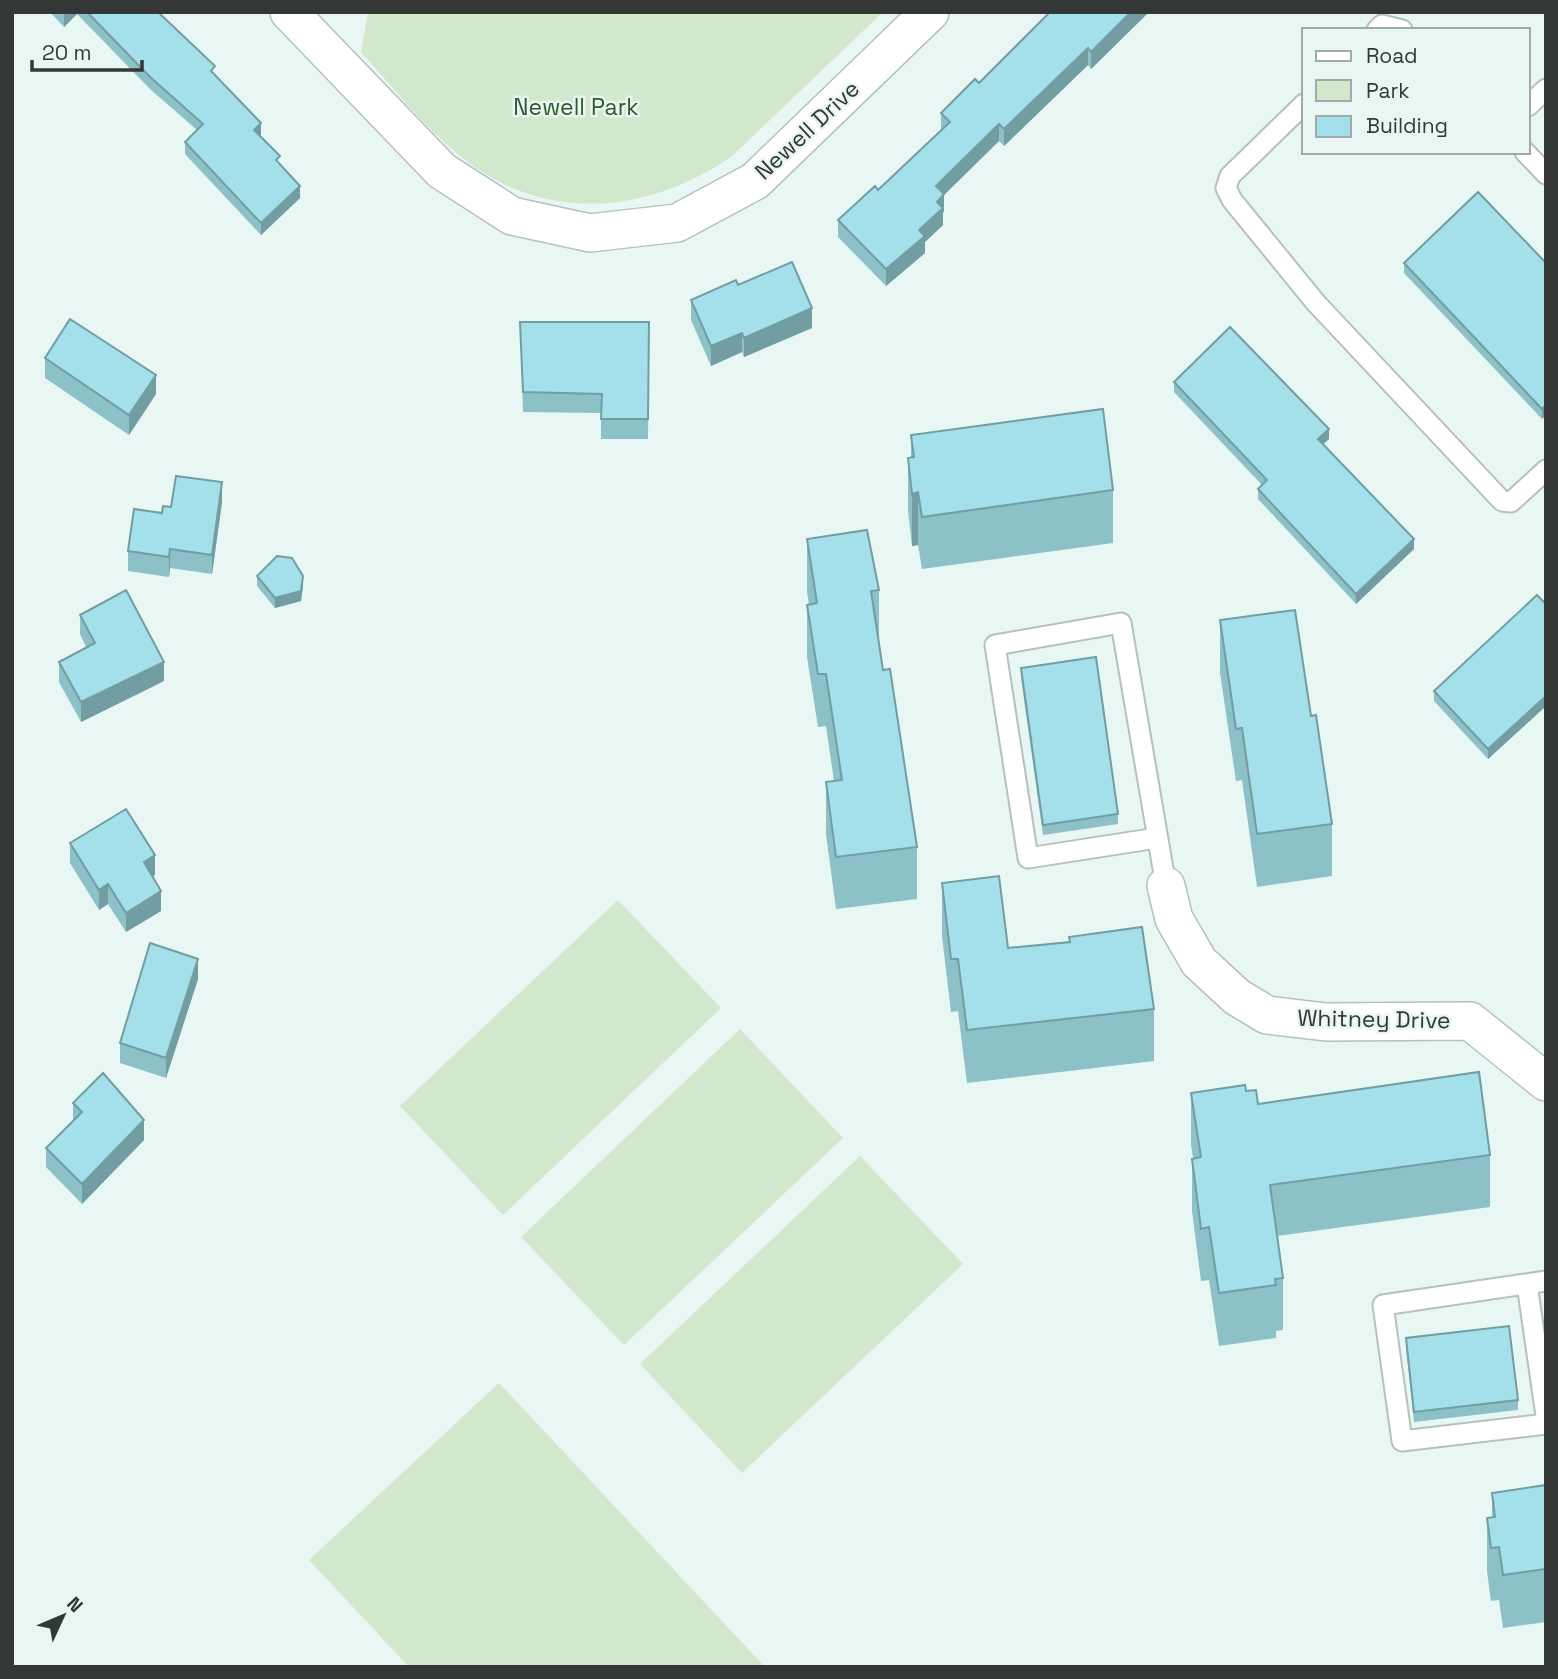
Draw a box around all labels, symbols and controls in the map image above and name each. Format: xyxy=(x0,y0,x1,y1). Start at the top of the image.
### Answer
scale bar xyxy=(32,28,142,72)
legend xyxy=(1302,28,1530,154)
text: 20 m xyxy=(42,39,92,66)
text: Road xyxy=(1366,42,1418,69)
street label: Newell Drive xyxy=(748,74,866,186)
text: Park xyxy=(1366,77,1410,104)
park label: Newell Park xyxy=(513,92,639,122)
text: Building xyxy=(1366,112,1448,139)
street label: Whitney Drive xyxy=(1297,1003,1451,1035)
north arrow xyxy=(28,1581,98,1651)
text: N xyxy=(61,1591,88,1618)

